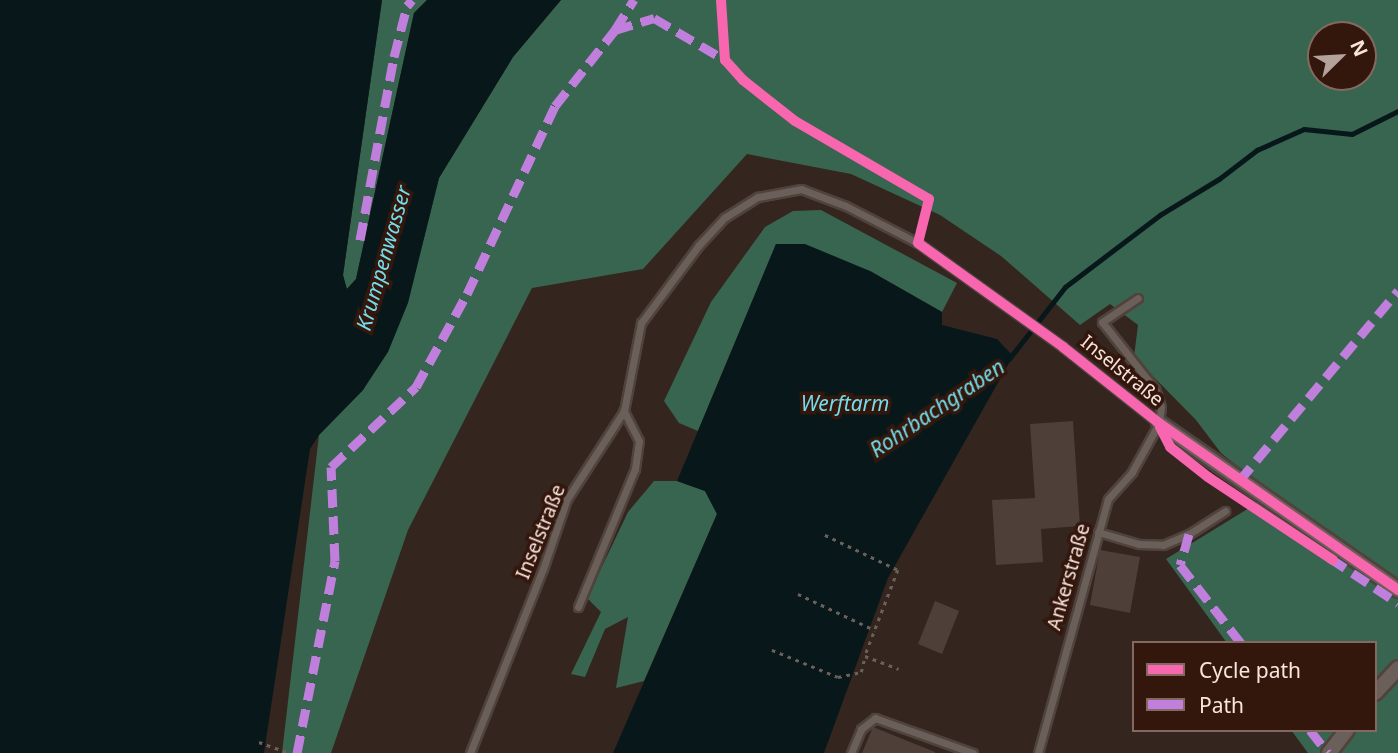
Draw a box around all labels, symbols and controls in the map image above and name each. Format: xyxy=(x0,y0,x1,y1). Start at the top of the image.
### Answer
north arrow xyxy=(1307,21,1377,91)
text: N xyxy=(1344,36,1374,61)
water label: Krumpenwasser xyxy=(350,183,416,333)
street label: Inselstraße xyxy=(1076,331,1168,411)
water label: Rohrbachgraben xyxy=(865,354,1009,462)
water label: Werftarm xyxy=(801,390,889,416)
street label: Inselstraße xyxy=(512,482,570,582)
street label: Ankerstraße xyxy=(1043,521,1095,633)
legend xyxy=(1132,641,1377,732)
text: Cycle path xyxy=(1199,656,1301,684)
text: Path xyxy=(1199,691,1244,719)

